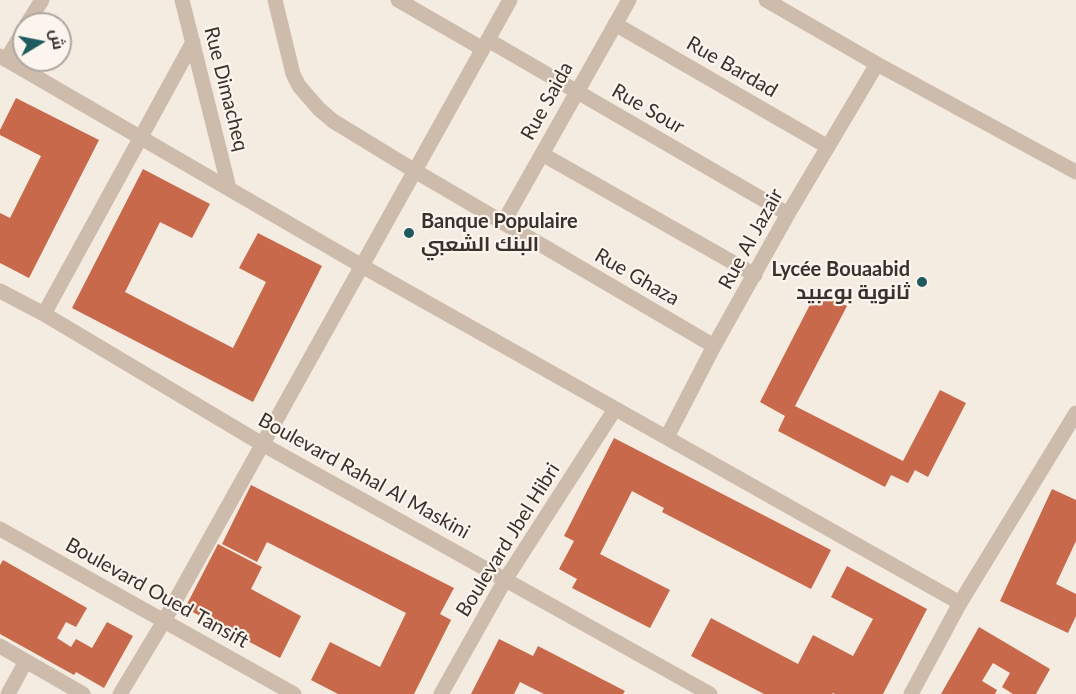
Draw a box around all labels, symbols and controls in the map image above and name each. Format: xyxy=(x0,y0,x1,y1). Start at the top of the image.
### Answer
north arrow xyxy=(12,12,72,72)
street label: Rue Dimacheq xyxy=(199,24,253,154)
text: ش xyxy=(47,27,69,51)
street label: Rue Bardad xyxy=(682,31,782,103)
street label: Rue Saida xyxy=(516,58,578,144)
street label: Rue Sour xyxy=(608,79,688,139)
street label: Rue Al Jazair xyxy=(714,184,788,294)
place label: Banque Populaire البنك الشعبي xyxy=(421,210,578,257)
marker: Banque Populaire البنك الشعبي xyxy=(402,226,416,240)
street label: Rue Ghaza xyxy=(590,243,684,311)
place label: Lycée Bouaabid ثانوية بوعبيد xyxy=(772,258,910,305)
marker: Lycée Bouaabid ثانوية بوعبيد xyxy=(915,275,929,289)
street label: Boulevard Rahal Al Maskini xyxy=(254,408,474,544)
street label: Boulevard Jbel Hibri xyxy=(451,459,565,621)
street label: Boulevard Oued Tansift xyxy=(61,533,253,653)

